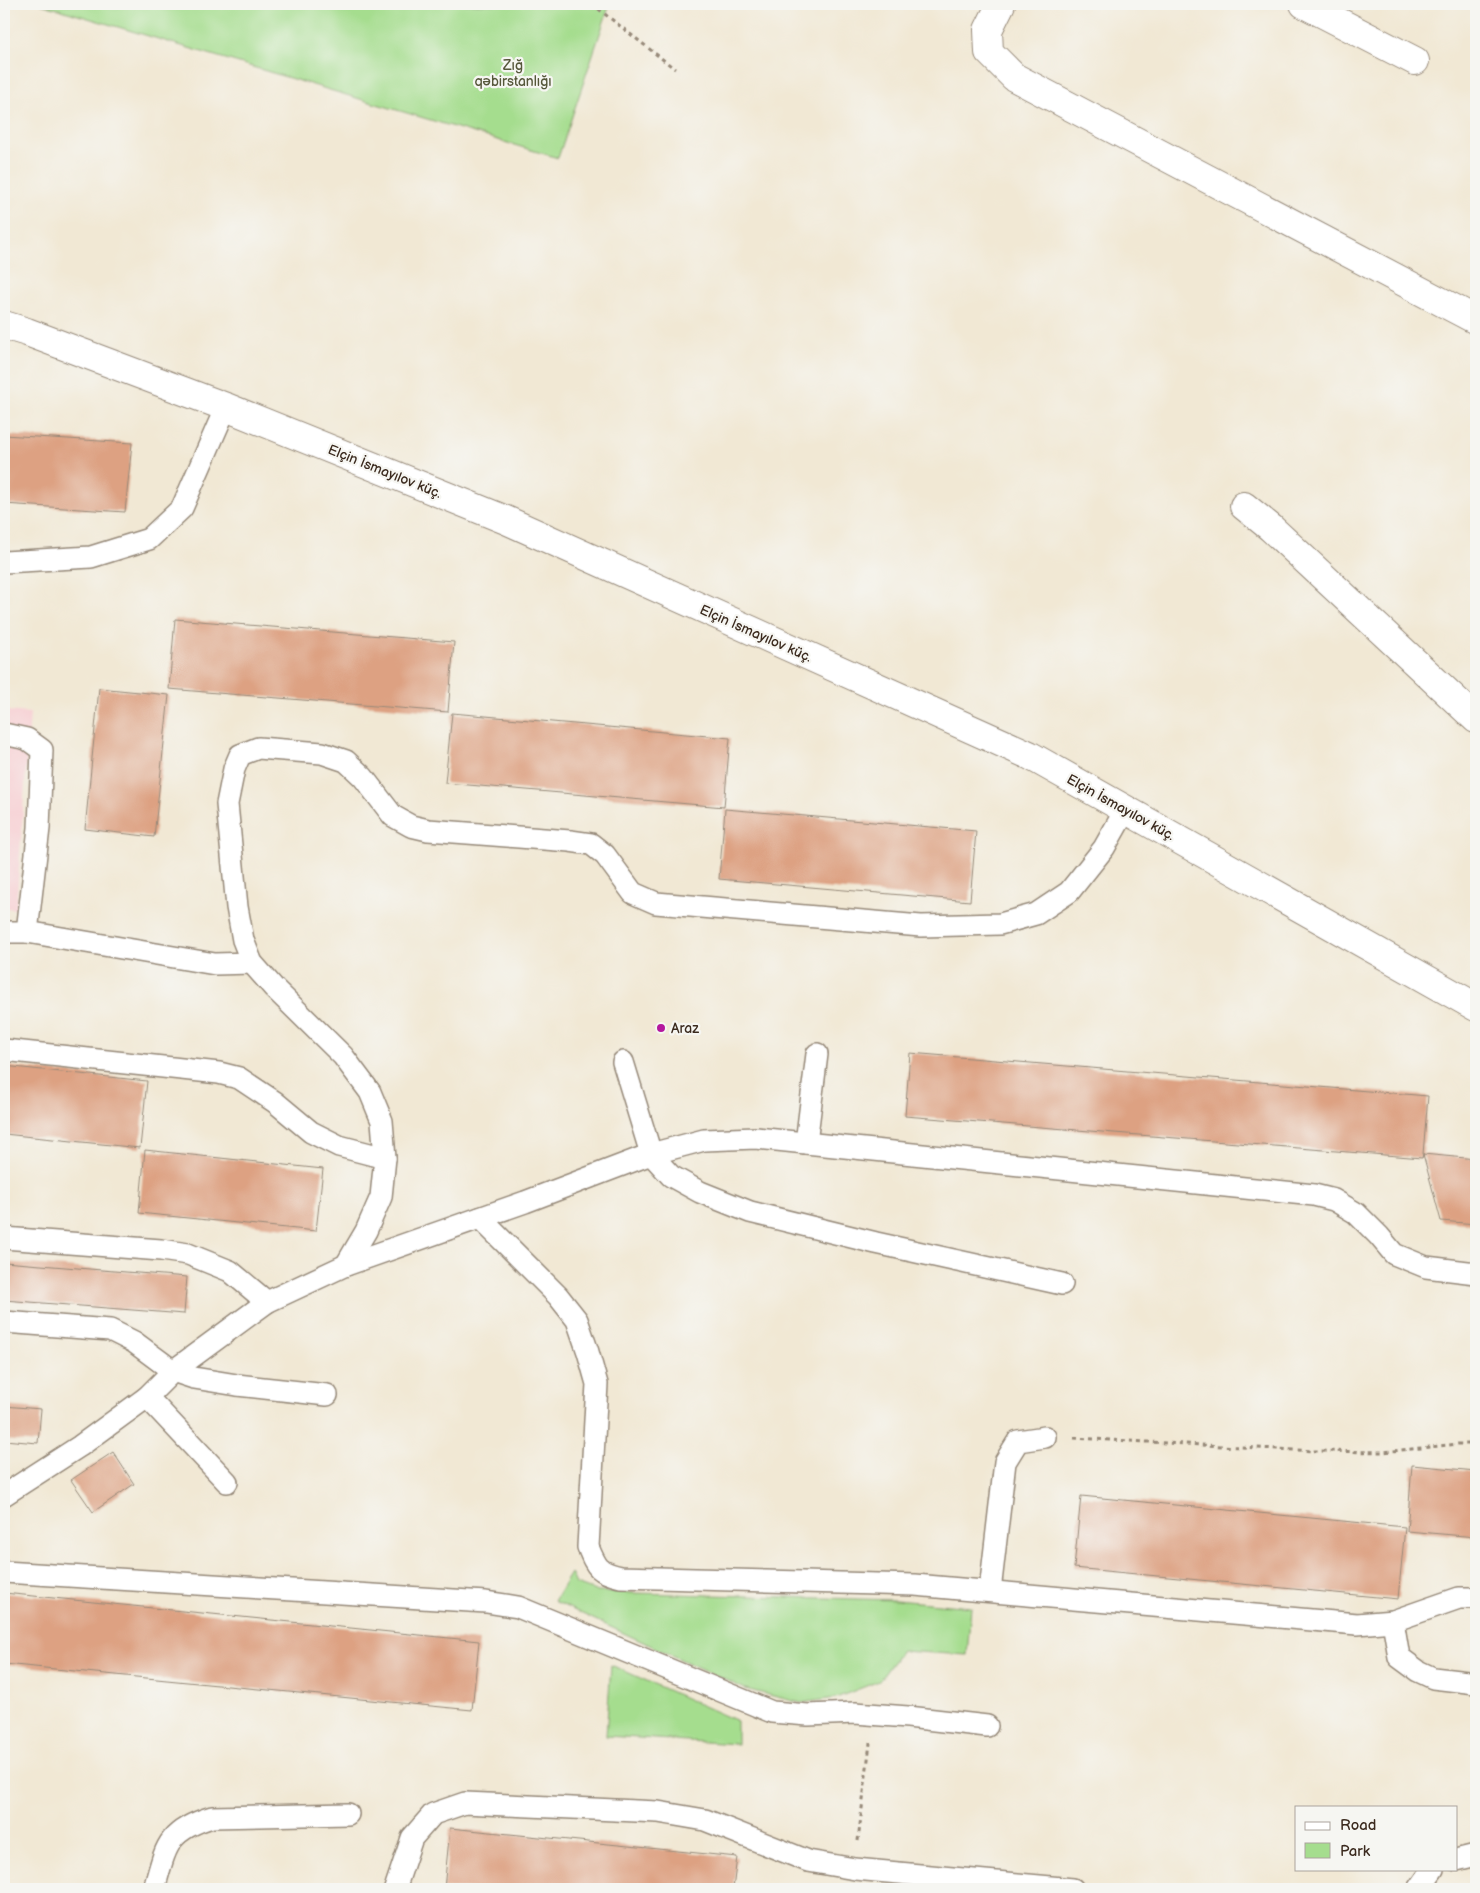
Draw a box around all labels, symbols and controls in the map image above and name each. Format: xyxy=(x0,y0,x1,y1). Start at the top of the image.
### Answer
park label: Zığ qəbirstanlığı xyxy=(474,57,552,90)
street label: Elçin İsmayılov küç. xyxy=(326,440,445,502)
street label: Elçin İsmayılov küç. xyxy=(697,600,815,666)
street label: Elçin İsmayılov küç. xyxy=(1064,770,1179,844)
place label: Araz xyxy=(671,1020,699,1037)
marker: Araz xyxy=(655,1022,667,1034)
legend xyxy=(1295,1806,1458,1870)
text: Road xyxy=(1340,1816,1376,1835)
text: Park xyxy=(1340,1842,1371,1861)

